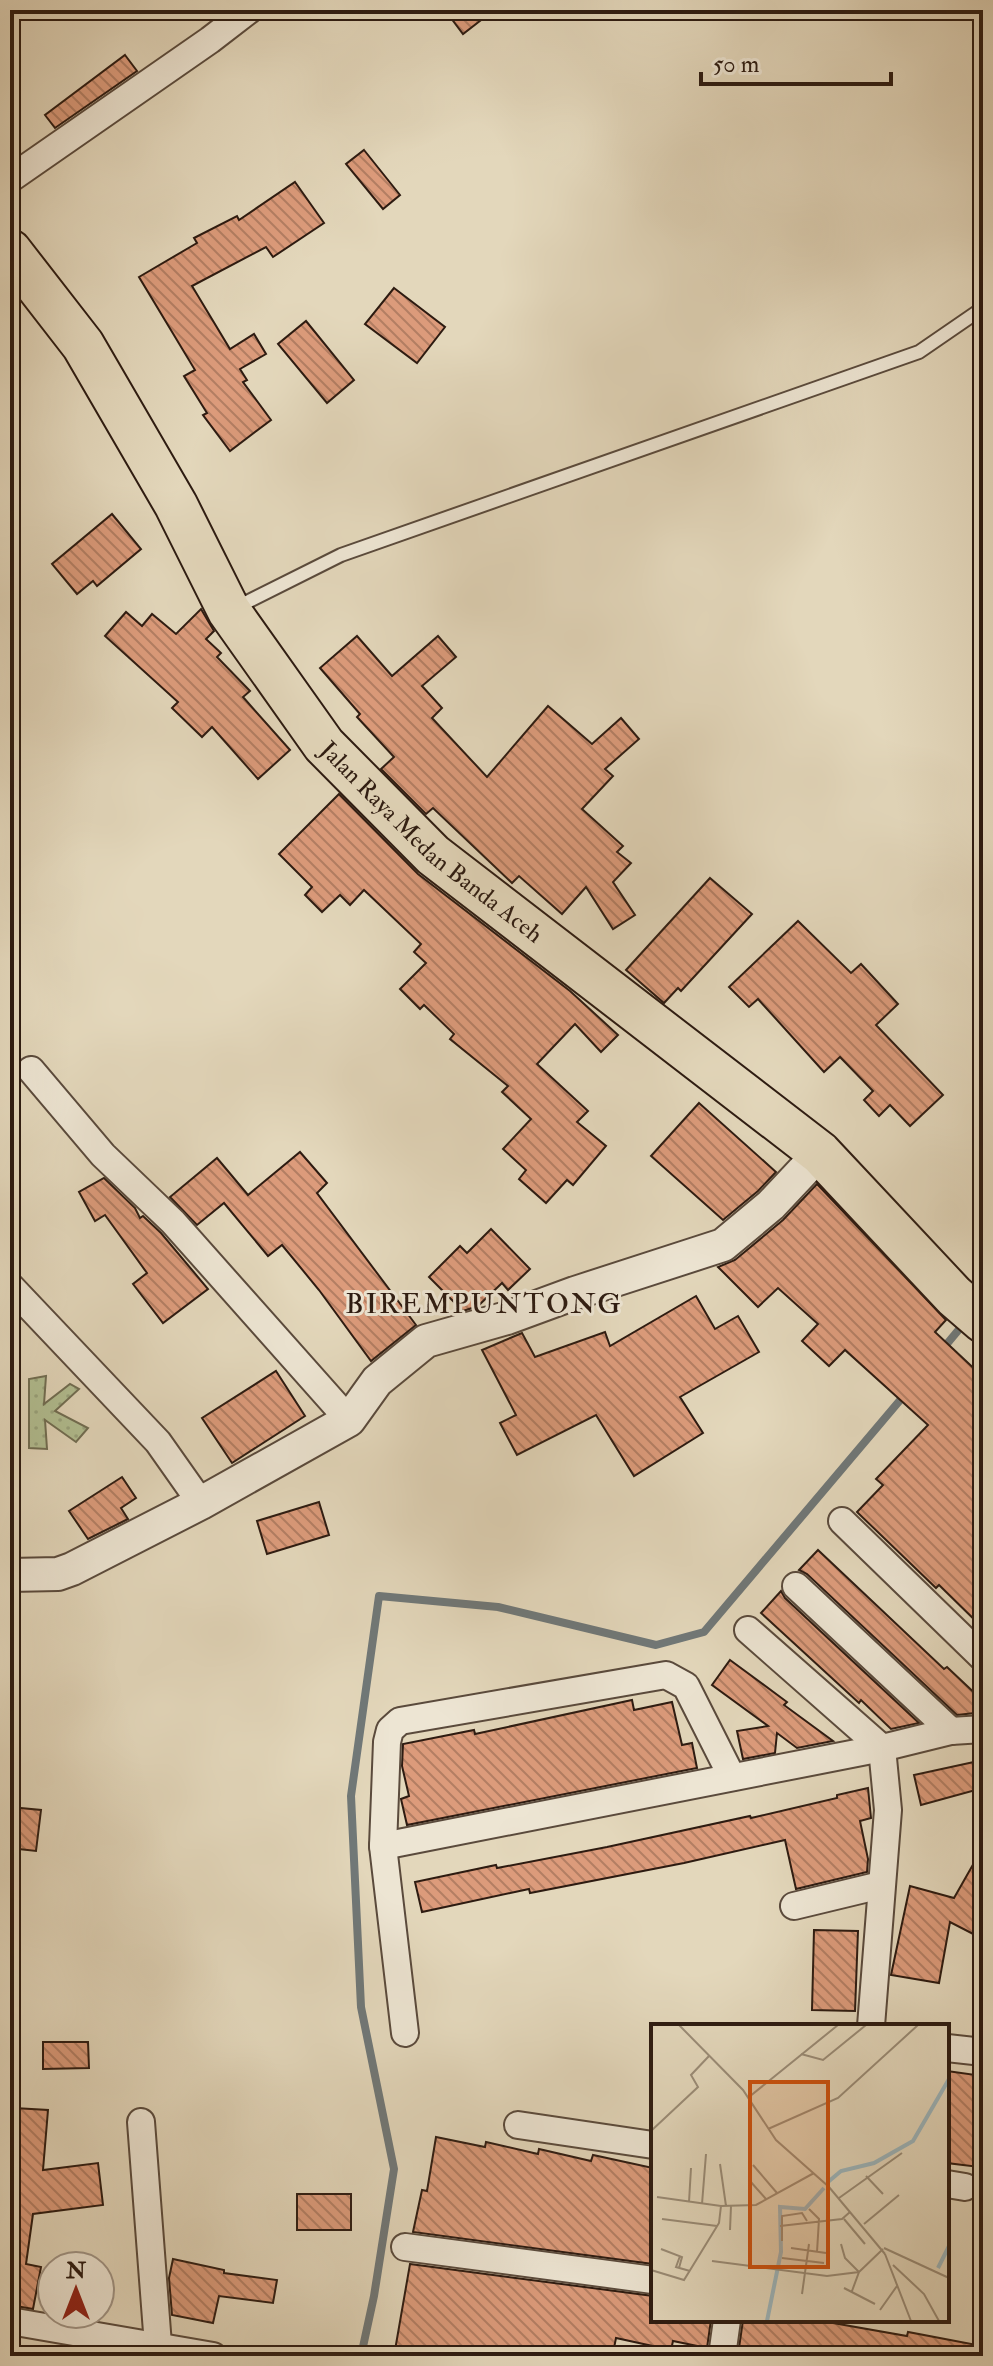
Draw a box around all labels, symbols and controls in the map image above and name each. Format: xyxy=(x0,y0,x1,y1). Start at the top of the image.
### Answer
scale bar xyxy=(701,36,891,86)
text: 50 m xyxy=(713,49,760,80)
street label: Jalan Raya Medan Banda Aceh xyxy=(313,734,550,950)
district label: BIREMPUNTONG xyxy=(345,1287,623,1322)
inset map xyxy=(651,2024,949,2322)
north arrow xyxy=(36,2250,116,2330)
text: N xyxy=(65,2257,86,2285)

